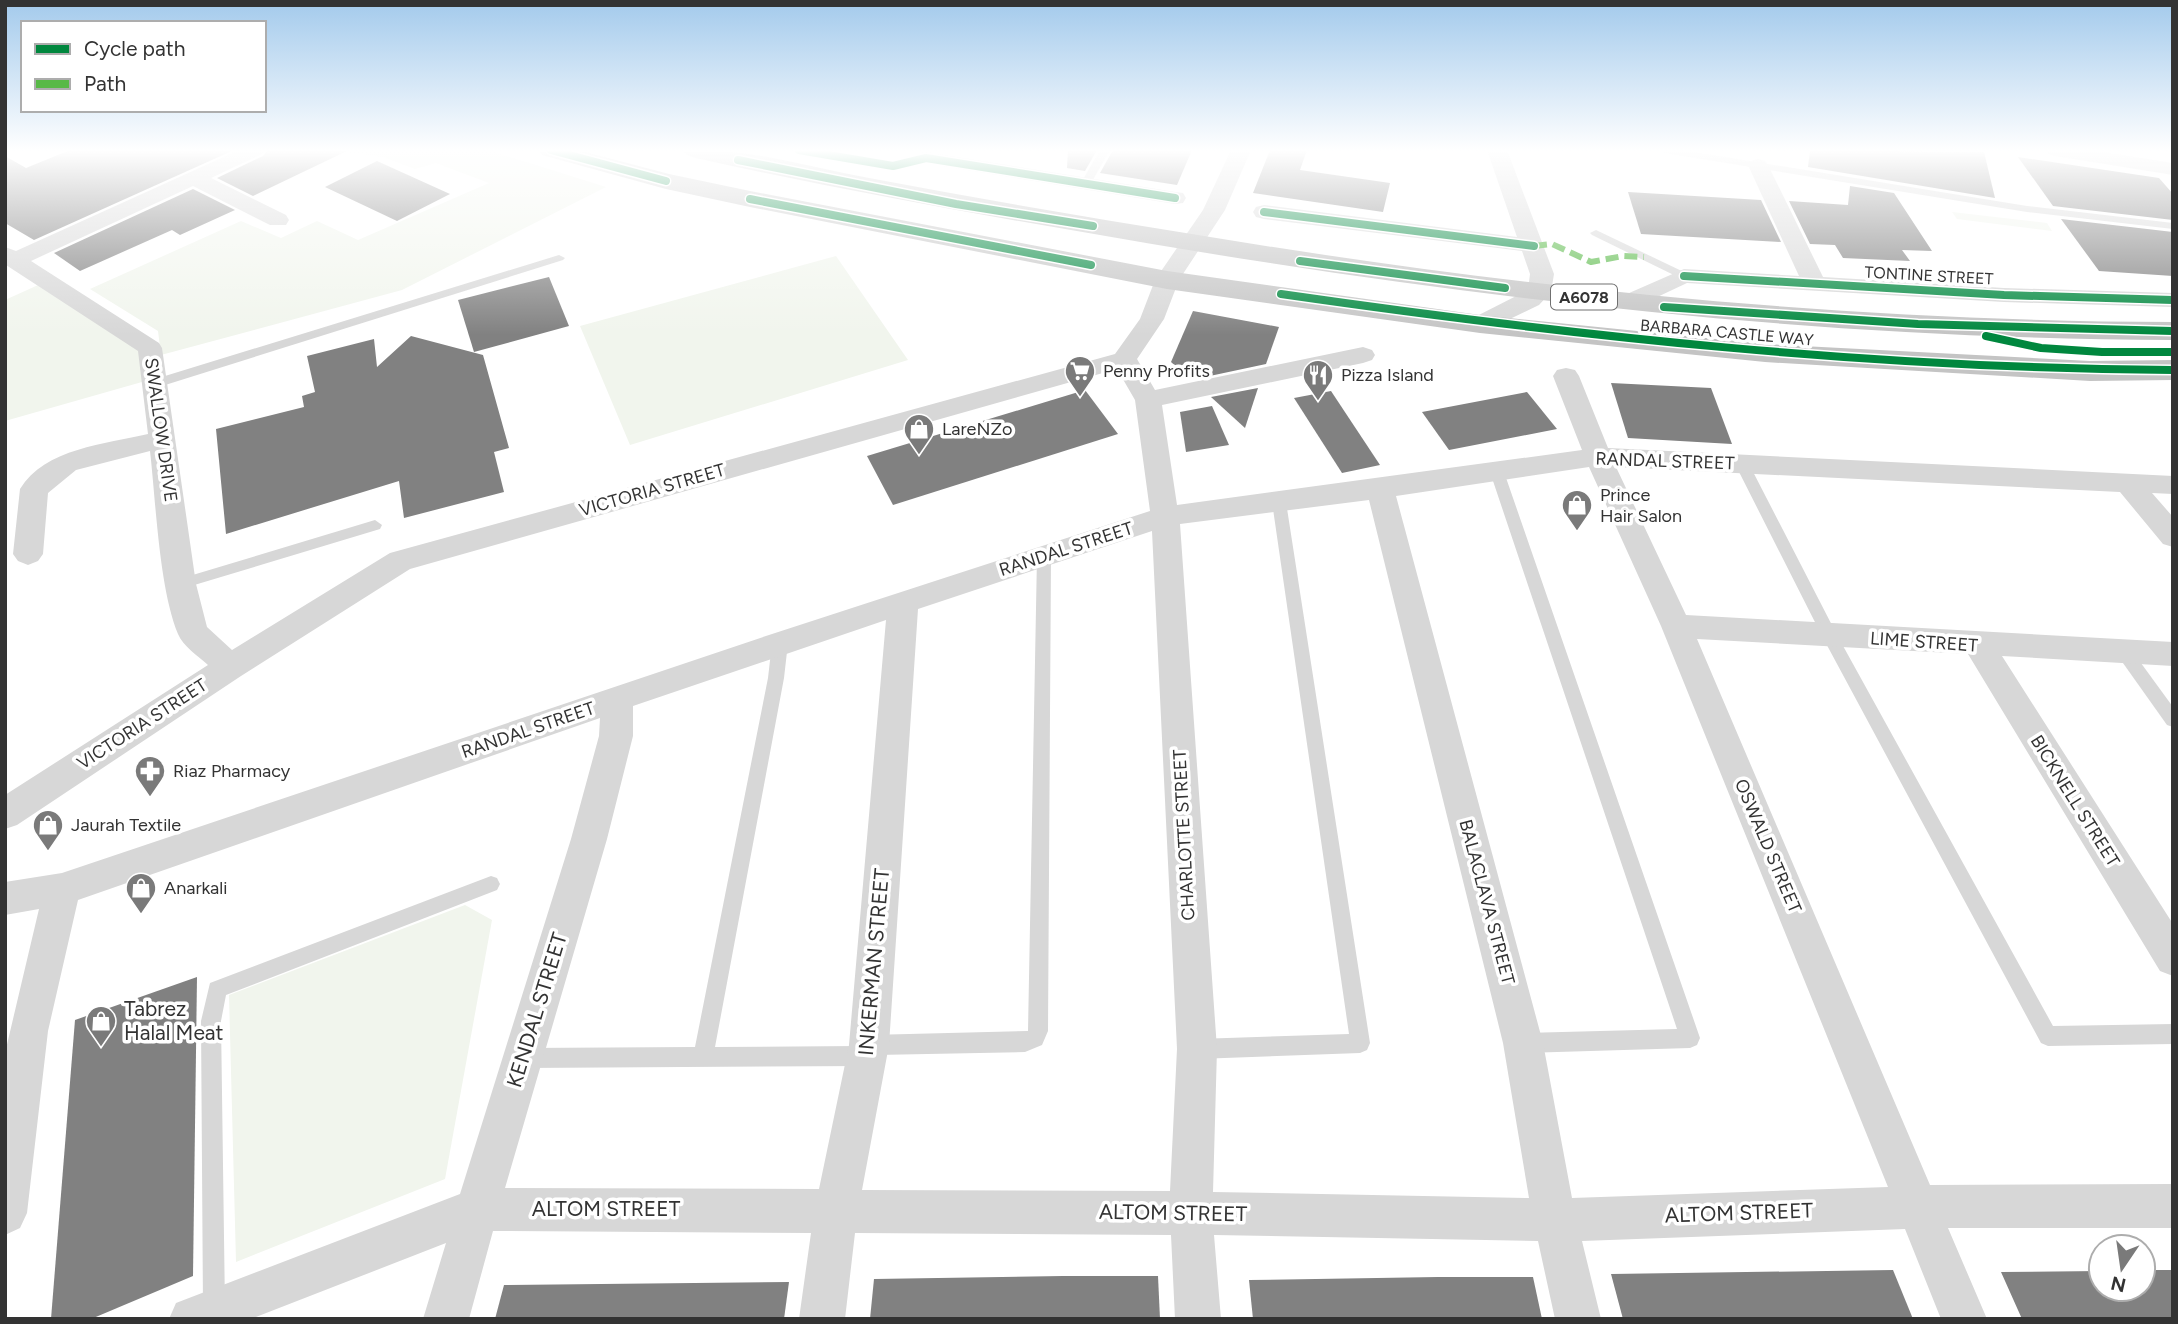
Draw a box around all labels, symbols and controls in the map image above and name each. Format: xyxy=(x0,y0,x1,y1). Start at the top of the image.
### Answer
legend xyxy=(21,21,266,112)
text: Cycle path xyxy=(84,36,185,61)
text: Path xyxy=(84,71,126,96)
street label: TONTINE STREET xyxy=(1864,263,1994,288)
road number: A6078 xyxy=(1551,284,1617,310)
street label: BARBARA CASTLE WAY xyxy=(1639,315,1815,350)
supermarket icon: Penny Profits xyxy=(1063,354,1097,398)
street label: SWALLOW DRIVE xyxy=(140,356,182,504)
restaurant icon: Pizza Island xyxy=(1301,358,1335,402)
place label: Penny Profits xyxy=(1103,360,1210,382)
place label: Pizza Island xyxy=(1341,364,1434,386)
shop icon: LareNZo xyxy=(902,412,936,456)
place label: LareNZo xyxy=(942,418,1012,440)
street label: RANDAL STREET xyxy=(1595,448,1735,474)
street label: VICTORIA STREET xyxy=(577,459,727,521)
place label: Prince Hair Salon xyxy=(1600,484,1682,527)
shop icon: Prince Hair Salon xyxy=(1560,488,1594,532)
street label: RANDAL STREET xyxy=(996,517,1136,581)
street label: LIME STREET xyxy=(1869,627,1979,657)
street label: VICTORIA STREET xyxy=(73,674,211,774)
street label: RANDAL STREET xyxy=(459,697,597,763)
street label: BICKNELL STREET xyxy=(2026,731,2124,871)
street label: CHARLOTTE STREET xyxy=(1169,749,1199,921)
pharmacy icon: Riaz Pharmacy xyxy=(133,754,167,798)
place label: Riaz Pharmacy xyxy=(173,760,291,782)
street label: OSWALD STREET xyxy=(1730,776,1806,916)
shop icon: Jaurah Textile xyxy=(31,808,65,852)
place label: Jaurah Textile xyxy=(71,814,181,836)
street label: BALACLAVA STREET xyxy=(1454,817,1520,987)
street label: INKERMAN STREET xyxy=(853,867,894,1057)
shop icon: Anarkali xyxy=(124,871,158,915)
place label: Anarkali xyxy=(164,877,227,899)
street label: KENDAL STREET xyxy=(501,929,572,1090)
place label: Tabrez Halal Meat xyxy=(124,996,224,1045)
shop icon: Tabrez Halal Meat xyxy=(84,1004,118,1048)
street label: ALTOM STREET xyxy=(532,1196,681,1221)
street label: ALTOM STREET xyxy=(1664,1197,1814,1228)
street label: ALTOM STREET xyxy=(1099,1199,1248,1226)
north arrow xyxy=(2087,1233,2157,1303)
text: N xyxy=(2109,1271,2128,1297)

